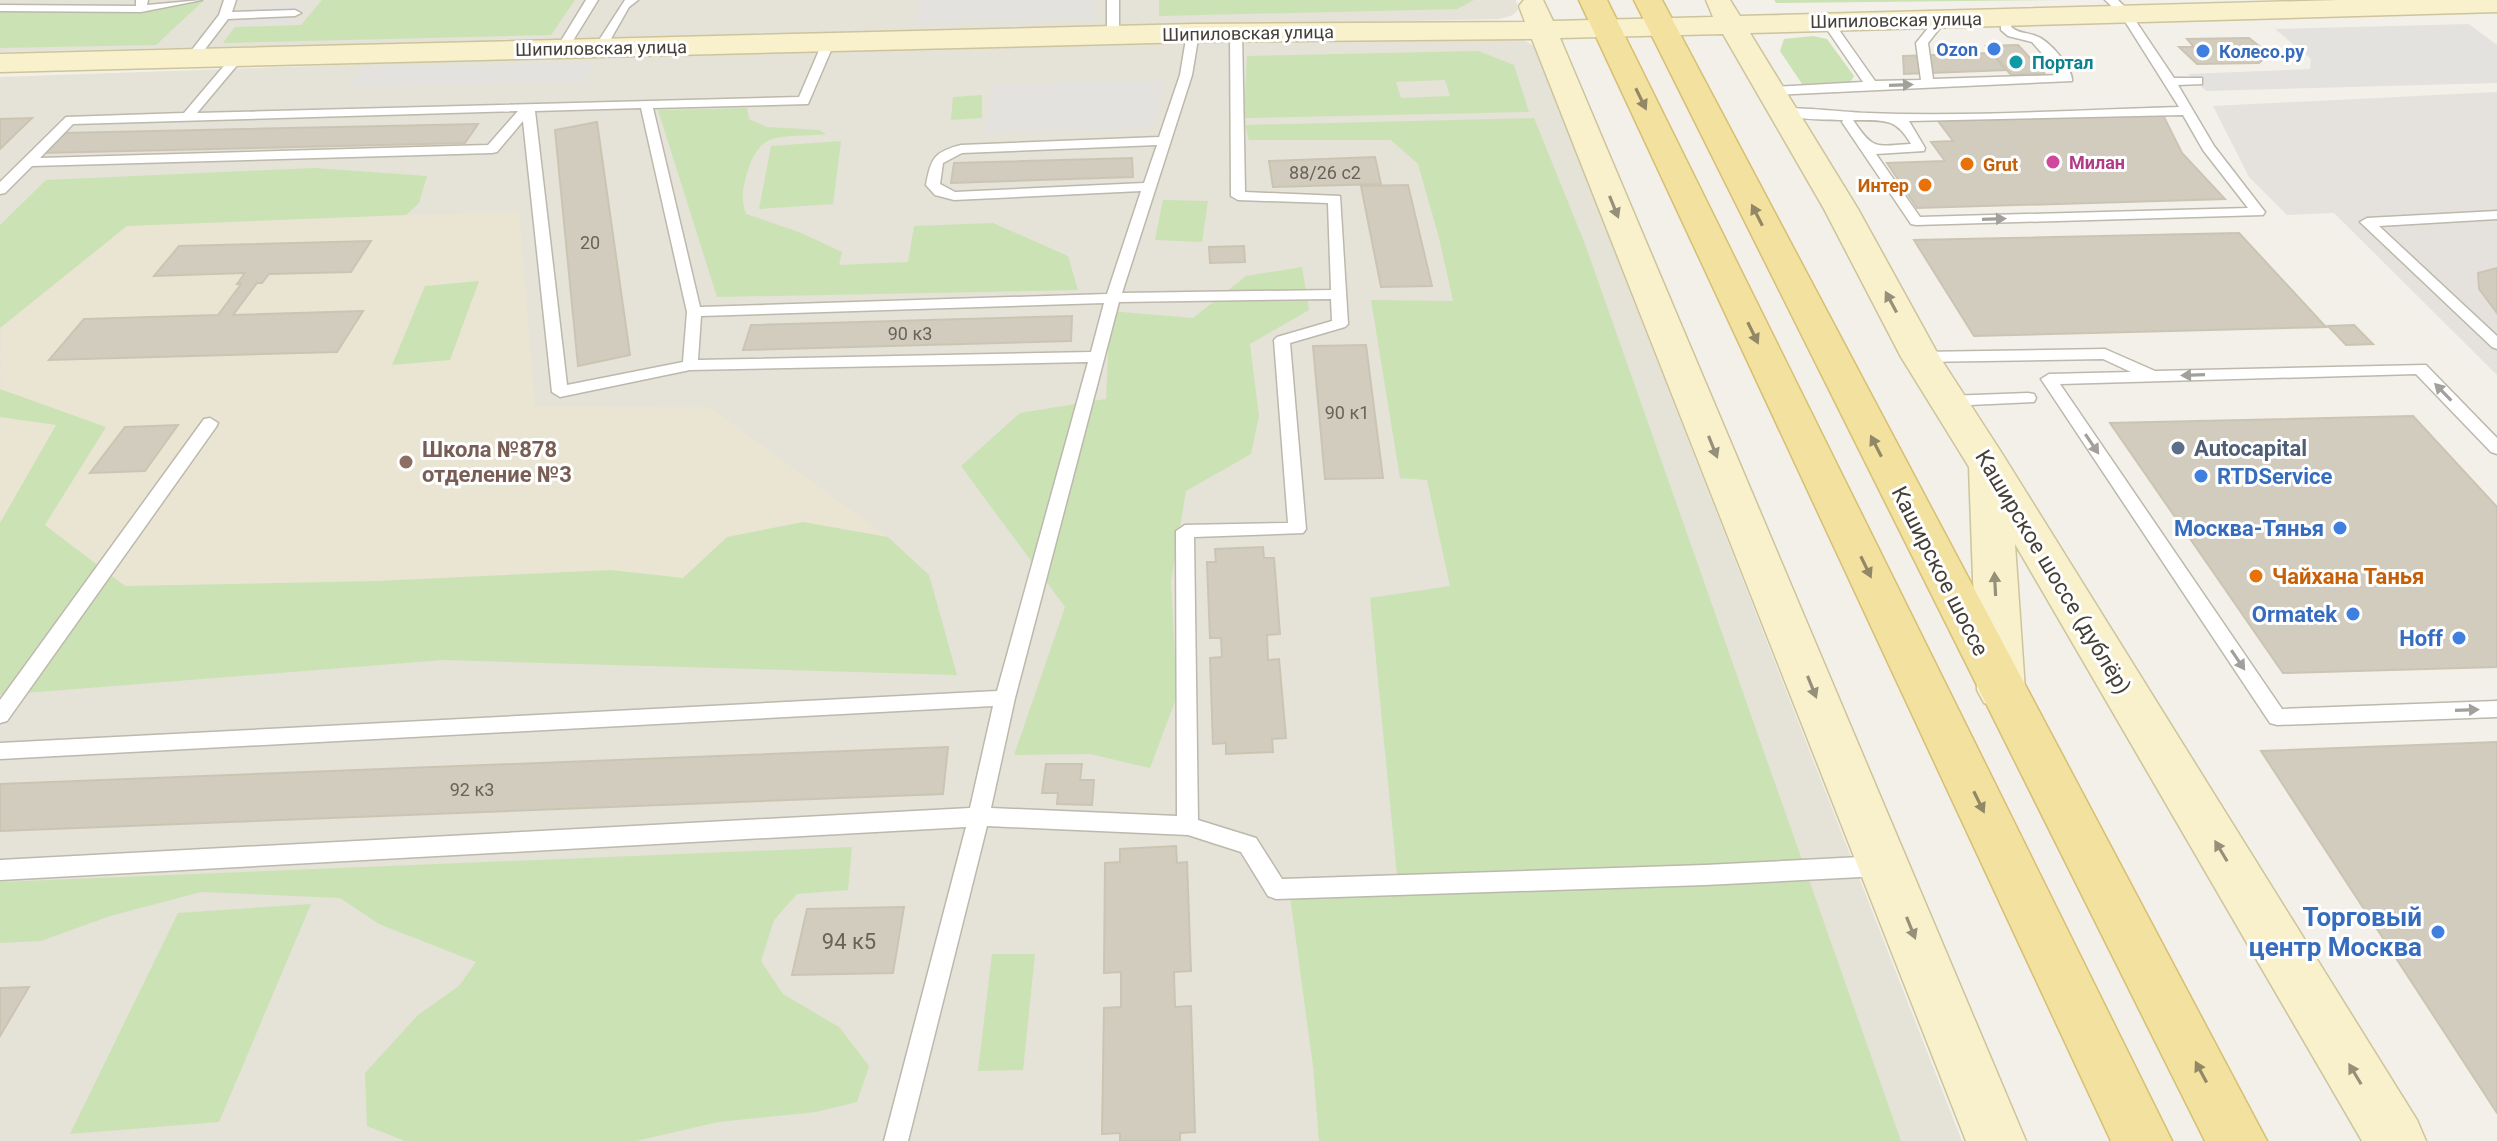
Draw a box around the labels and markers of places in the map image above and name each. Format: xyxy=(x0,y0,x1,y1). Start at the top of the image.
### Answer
place label: Ozon xyxy=(1936,39,1978,60)
marker: Ozon xyxy=(1985,40,2003,58)
place label: Колесо.ру xyxy=(2219,41,2305,62)
marker: Колесо.ру xyxy=(2194,42,2212,60)
place label: Портал xyxy=(2032,52,2093,73)
marker: Портал xyxy=(2007,53,2025,71)
place label: Милан xyxy=(2069,152,2125,173)
marker: Милан xyxy=(2044,153,2062,171)
place label: Grut xyxy=(1983,154,2018,175)
marker: Grut xyxy=(1958,155,1976,173)
place label: Интер xyxy=(1858,175,1909,196)
marker: Интер xyxy=(1916,176,1934,194)
place label: Autocapital xyxy=(2194,436,2307,461)
place label: Школа №878 отделение №3 xyxy=(422,437,572,487)
marker: Autocapital xyxy=(2169,439,2187,457)
marker: Школа №878 отделение №3 xyxy=(397,453,415,471)
place label: RTDService xyxy=(2217,464,2332,489)
marker: RTDService xyxy=(2192,467,2210,485)
place label: Москва-Тянья xyxy=(2174,516,2324,541)
marker: Москва-Тянья xyxy=(2331,519,2349,537)
place label: Чайхана Танья xyxy=(2272,564,2424,589)
marker: Чайхана Танья xyxy=(2247,567,2265,585)
place label: Ormatek xyxy=(2252,602,2337,627)
marker: Ormatek xyxy=(2344,605,2362,623)
place label: Hoff xyxy=(2399,626,2443,651)
marker: Hoff xyxy=(2450,629,2468,647)
place label: Торговый центр Москва xyxy=(2249,902,2422,962)
marker: Торговый центр Москва xyxy=(2429,923,2447,941)

